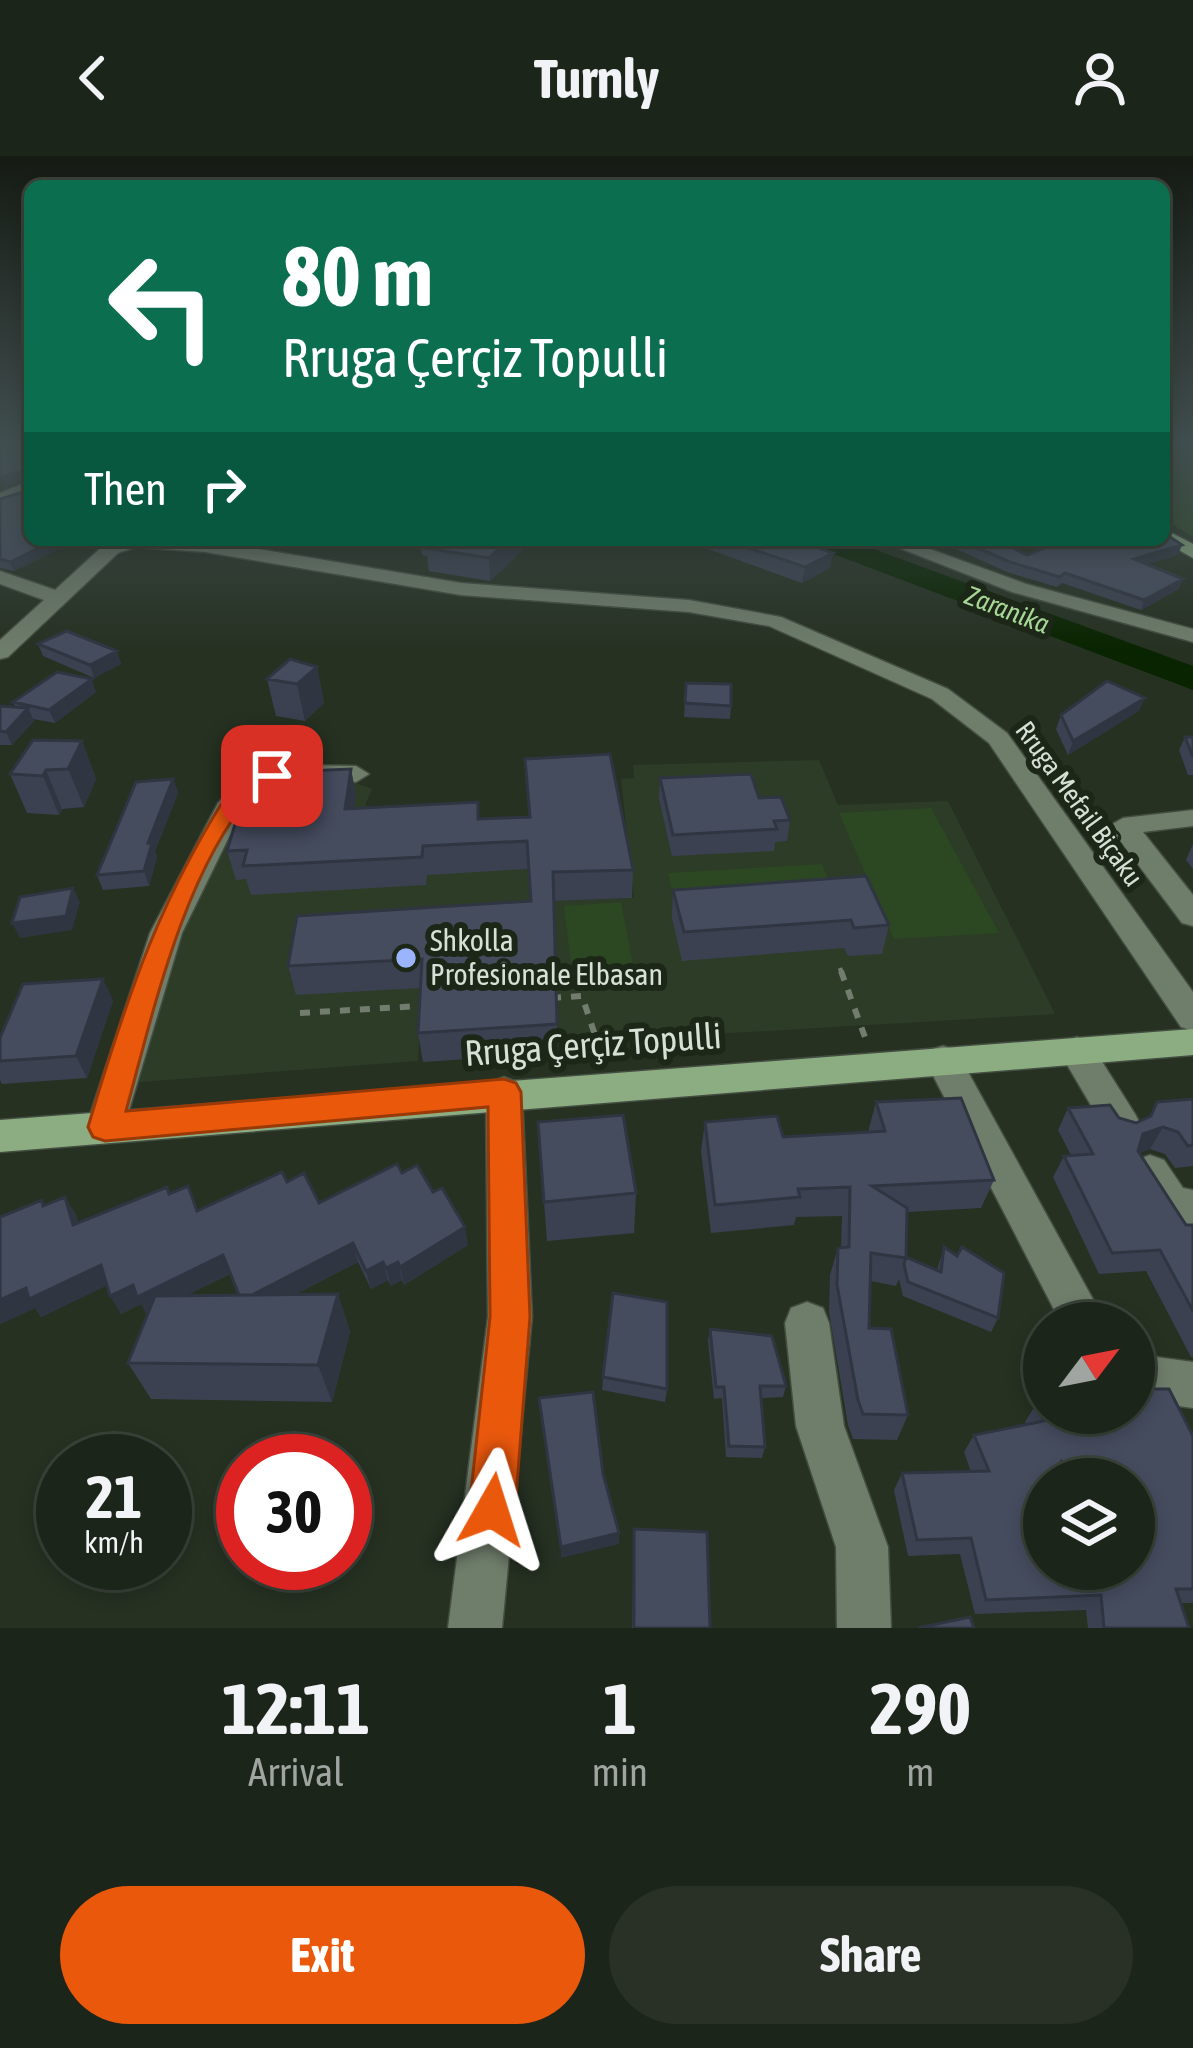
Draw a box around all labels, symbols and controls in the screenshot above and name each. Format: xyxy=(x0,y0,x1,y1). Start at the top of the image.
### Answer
icon: back xyxy=(60,45,126,111)
icon: person xyxy=(1067,45,1133,111)
text: Turnly xyxy=(534,48,659,109)
icon: left xyxy=(84,228,240,384)
text: 80 m xyxy=(282,228,433,324)
text: Rruga Çerçiz Topulli xyxy=(282,327,668,388)
icon: right xyxy=(191,456,257,522)
text: Then xyxy=(84,463,167,515)
water label: Zaranika xyxy=(961,579,1054,640)
street label: Rruga Mefail Biçaku xyxy=(1009,715,1149,892)
pin xyxy=(221,725,323,827)
icon: arrive xyxy=(239,743,305,809)
place label: Shkolla Profesionale Elbasan xyxy=(430,923,663,991)
marker: Shkolla Profesionale Elbasan xyxy=(393,945,419,971)
street label: Rruga Çerçiz Topulli xyxy=(463,1014,723,1074)
north arrow xyxy=(1023,1302,1155,1434)
map controls xyxy=(1023,1302,1155,1590)
speed limit sign: 30 xyxy=(216,1434,372,1590)
position arrow xyxy=(429,1447,555,1573)
button: layers xyxy=(1023,1458,1155,1590)
text: 21 xyxy=(86,1462,142,1531)
text: km/h xyxy=(84,1525,144,1559)
text: 12:11 xyxy=(222,1667,370,1749)
text: 1 xyxy=(603,1667,637,1749)
text: 290 xyxy=(870,1667,971,1749)
text: Arrival xyxy=(248,1750,344,1794)
text: min xyxy=(592,1750,648,1794)
text: m xyxy=(906,1750,934,1794)
button: Exit xyxy=(60,1886,585,2024)
button: Share xyxy=(609,1886,1133,2024)

